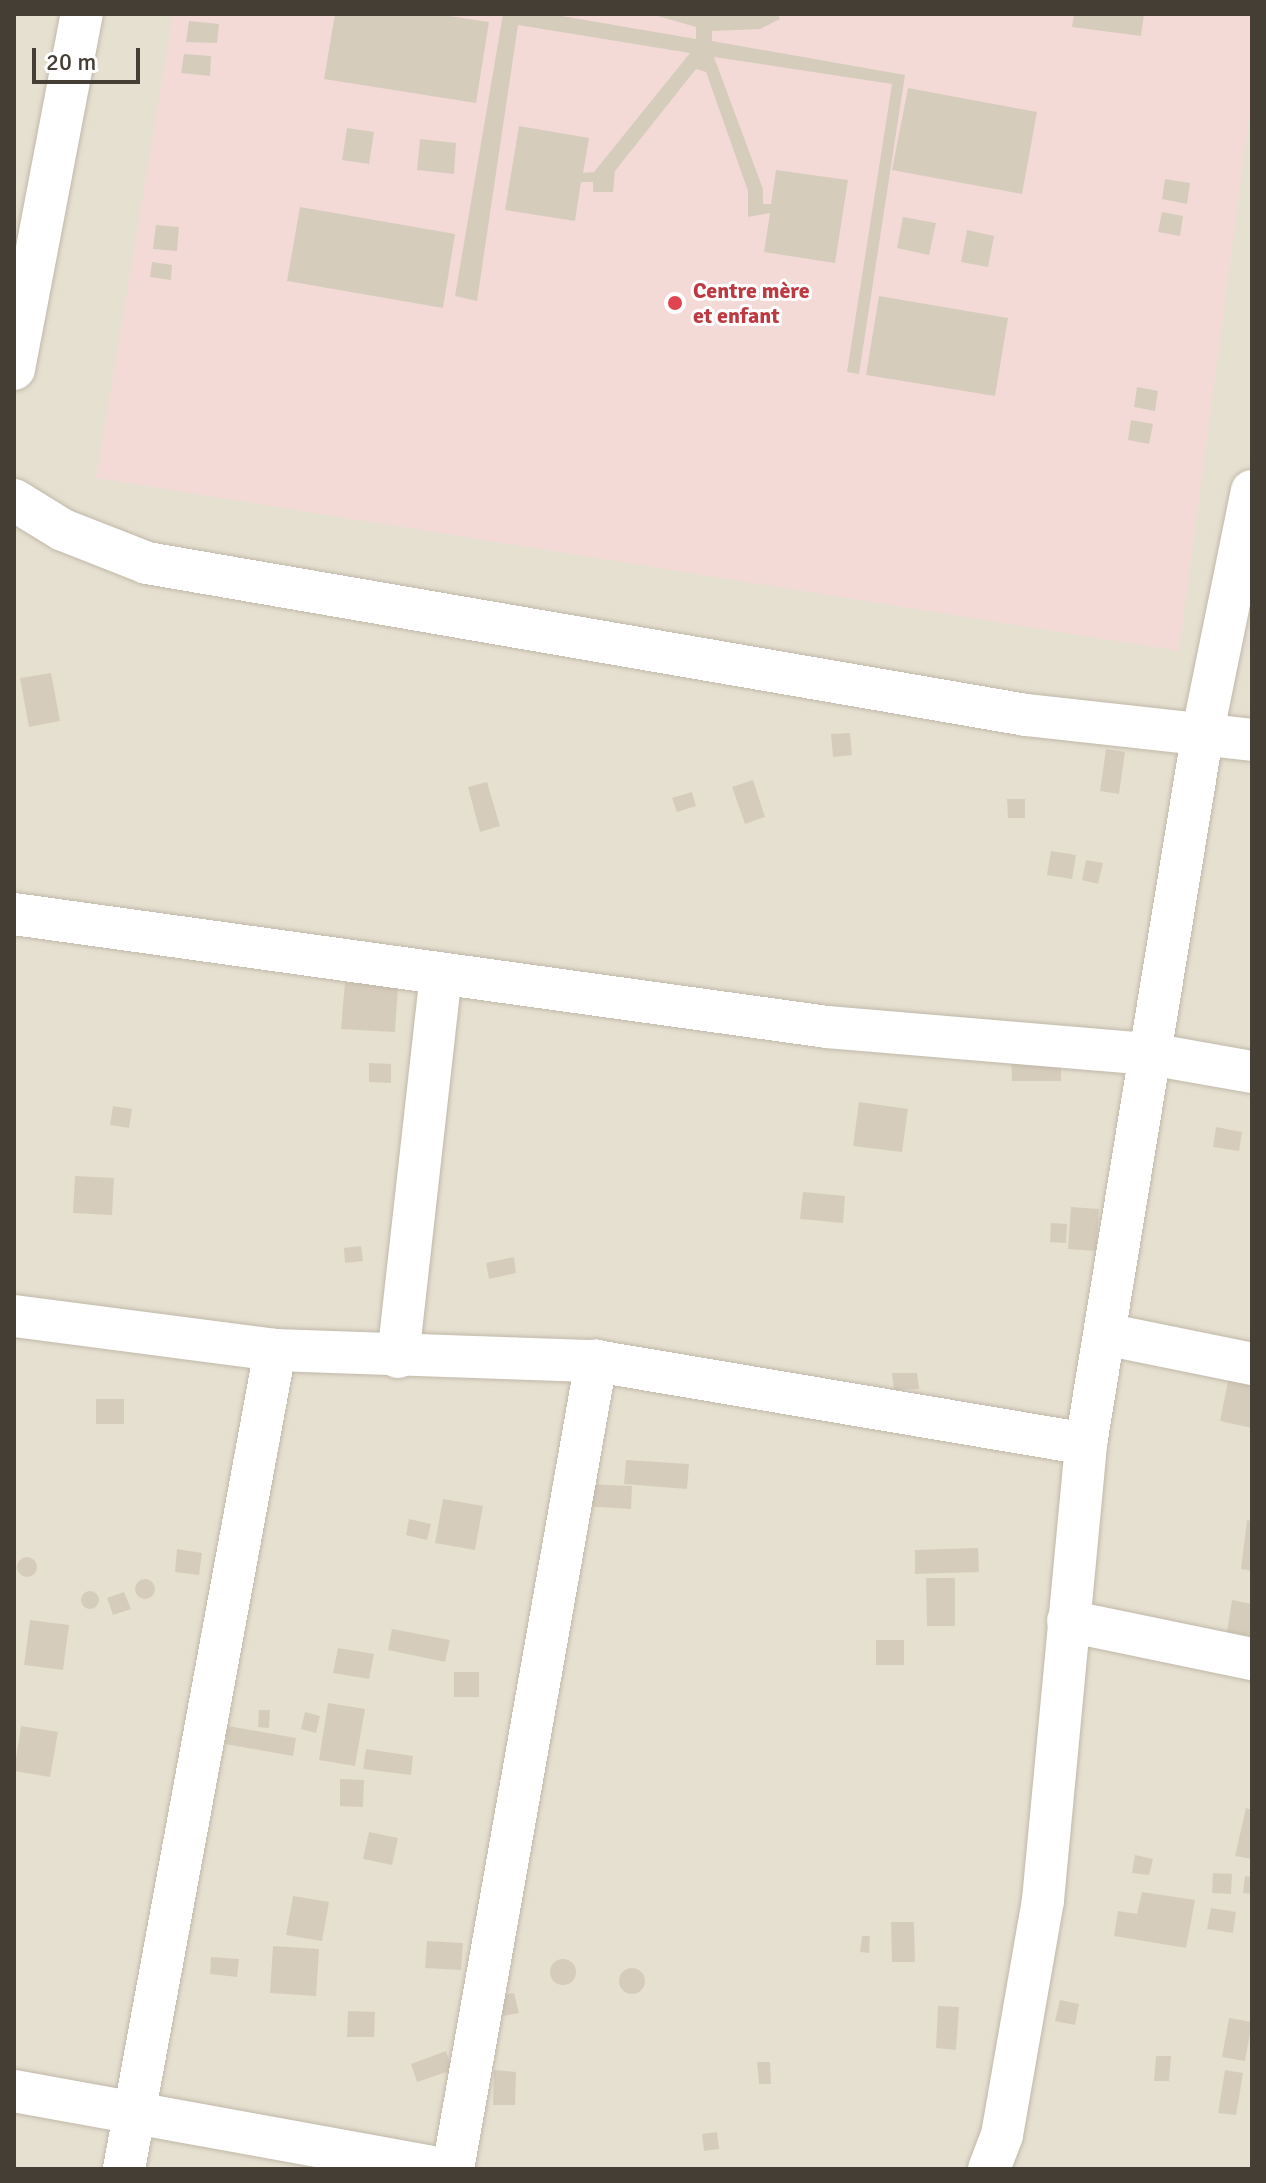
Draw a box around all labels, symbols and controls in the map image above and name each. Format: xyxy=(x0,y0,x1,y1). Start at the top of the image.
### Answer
scale bar xyxy=(36,32,144,82)
text: 20 m xyxy=(46,47,96,77)
place label: Centre mère et enfant xyxy=(693,277,810,328)
marker: Centre mère et enfant xyxy=(664,292,686,314)

